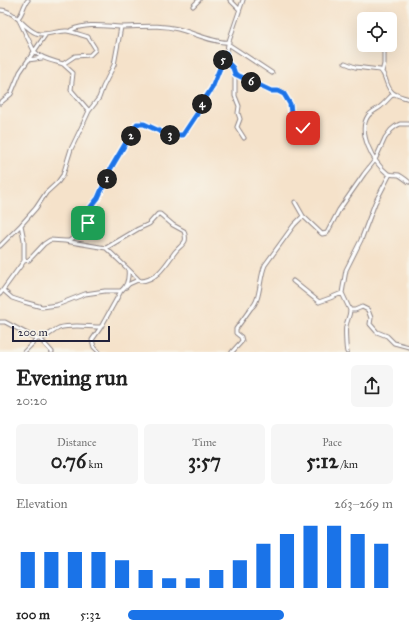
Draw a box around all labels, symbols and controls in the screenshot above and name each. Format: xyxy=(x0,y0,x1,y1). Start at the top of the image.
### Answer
map controls xyxy=(357,12,397,52)
button: locate xyxy=(357,12,397,52)
pin: 5 xyxy=(213,50,233,70)
text: 5 xyxy=(220,53,226,66)
pin: 6 xyxy=(241,72,261,92)
text: 6 xyxy=(248,75,254,88)
pin: 4 xyxy=(192,94,212,114)
text: 4 xyxy=(199,97,205,110)
pin xyxy=(286,111,320,145)
icon: check xyxy=(292,117,314,139)
pin: 3 xyxy=(160,125,180,145)
pin: 2 xyxy=(121,126,141,146)
text: 3 xyxy=(168,128,172,141)
text: 2 xyxy=(128,129,134,142)
pin: 1 xyxy=(97,169,117,189)
text: 1 xyxy=(105,172,109,185)
pin xyxy=(71,206,105,240)
icon: arrive xyxy=(77,212,99,234)
scale bar xyxy=(12,324,110,343)
text: 200 m xyxy=(18,326,48,339)
text: Evening run xyxy=(16,364,128,391)
button: share xyxy=(351,365,393,407)
text: 20:20 xyxy=(16,393,47,409)
text: Distance xyxy=(57,436,97,449)
text: Time xyxy=(192,436,217,449)
text: Pace xyxy=(322,436,342,449)
text: 0.76 xyxy=(51,449,86,473)
text: 3:57 xyxy=(188,449,221,473)
text: 5:12 xyxy=(306,449,338,473)
text: km xyxy=(86,458,103,471)
text: /km xyxy=(338,458,358,471)
text: Elevation xyxy=(16,496,68,512)
text: 263–269 m xyxy=(334,496,393,512)
text: 100 m xyxy=(16,607,50,623)
text: 5:32 xyxy=(80,607,101,623)

